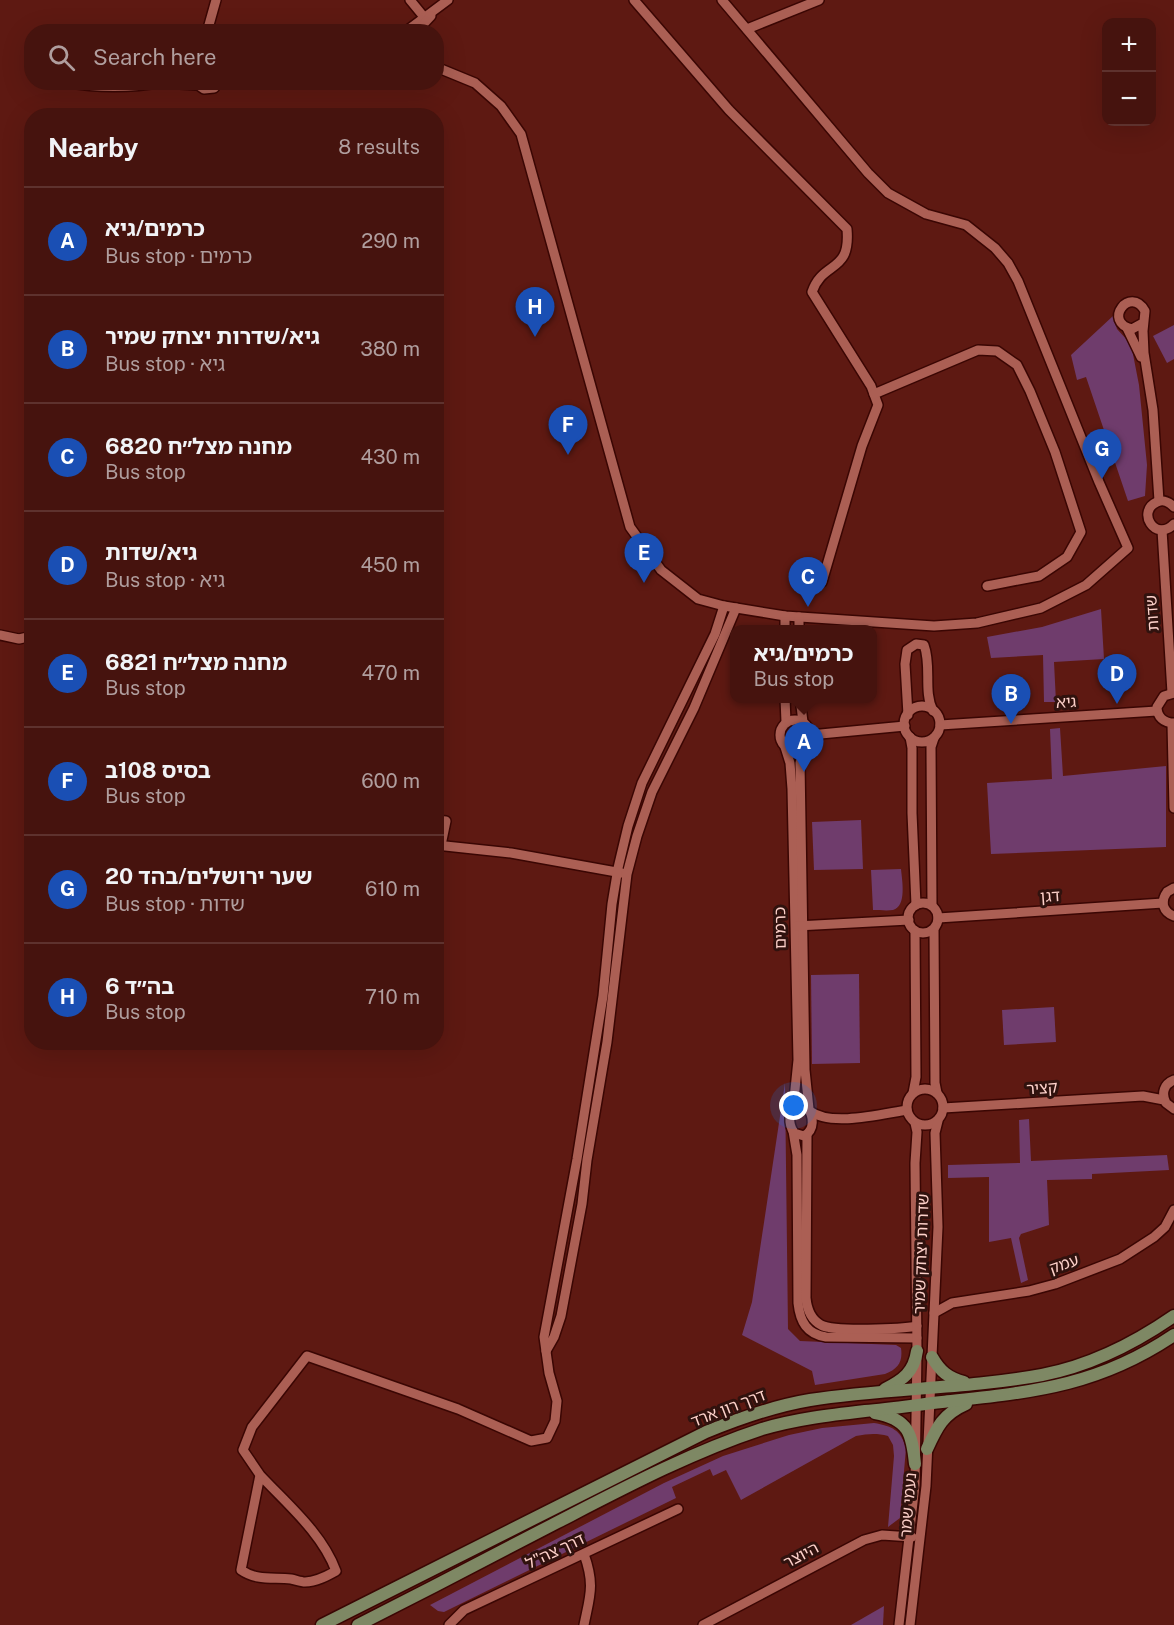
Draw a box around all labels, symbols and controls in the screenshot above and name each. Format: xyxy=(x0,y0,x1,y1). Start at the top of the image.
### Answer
map controls xyxy=(1102,18,1156,126)
button: + xyxy=(1102,18,1156,72)
search box xyxy=(24,24,444,90)
icon: search xyxy=(45,41,78,74)
text: Search here xyxy=(93,44,217,70)
button: − xyxy=(1102,72,1156,126)
text: Nearby xyxy=(48,132,138,163)
text: 8 results xyxy=(338,135,420,159)
text: כרמים/גיא xyxy=(105,215,205,241)
text: A xyxy=(60,229,75,253)
text: 290 m xyxy=(361,229,420,253)
text: Bus stop · כרמים xyxy=(105,244,252,268)
pin: H xyxy=(516,288,554,337)
text: גיא/שדרות יצחק שמיר xyxy=(105,323,320,349)
text: B xyxy=(61,337,74,361)
text: 380 m xyxy=(360,337,420,361)
text: Bus stop · גיא xyxy=(105,352,225,376)
pin: F xyxy=(548,406,588,455)
pin: G xyxy=(1082,430,1122,479)
text: מחנה מצל״ח 6820 xyxy=(105,433,292,459)
text: C xyxy=(60,445,75,469)
text: 430 m xyxy=(361,445,420,469)
text: Bus stop xyxy=(105,460,186,484)
pin: E xyxy=(624,534,664,583)
text: גיא/שדות xyxy=(105,539,197,565)
text: D xyxy=(60,553,75,577)
text: 450 m xyxy=(360,553,420,577)
pin: C xyxy=(788,558,828,607)
text: Bus stop · גיא xyxy=(105,568,225,592)
street label: שדות xyxy=(1141,594,1163,632)
popup xyxy=(730,625,877,703)
text: כרמים/גיא xyxy=(754,640,853,666)
text: מחנה מצל״ח 6821 xyxy=(105,649,287,675)
pin: D xyxy=(1098,654,1136,704)
text: E xyxy=(61,661,74,685)
text: 470 m xyxy=(361,661,420,685)
text: Bus stop xyxy=(754,667,834,691)
pin: B xyxy=(992,674,1030,724)
text: Bus stop xyxy=(105,676,186,700)
street label: גיא xyxy=(1055,692,1077,712)
pin: A xyxy=(784,722,824,772)
text: בסיס 108ב xyxy=(105,757,211,783)
text: F xyxy=(61,769,74,793)
text: 600 m xyxy=(361,769,420,793)
text: Bus stop xyxy=(105,784,186,808)
text: שער ירושלים/בהד 20 xyxy=(105,863,313,889)
text: G xyxy=(60,877,75,901)
text: 610 m xyxy=(365,877,420,901)
street label: דגן xyxy=(1039,886,1061,906)
text: Bus stop · שדות xyxy=(105,892,245,916)
street label: כרמים xyxy=(770,907,790,949)
text: בה״ד 6 xyxy=(105,973,174,999)
text: H xyxy=(60,985,75,1009)
text: 710 m xyxy=(365,985,420,1009)
text: Bus stop xyxy=(105,1000,186,1024)
street label: קציר xyxy=(1026,1077,1058,1099)
your location xyxy=(779,1091,808,1120)
street label: שדרות יצחק שמיר xyxy=(909,1193,933,1315)
street label: עמק xyxy=(1047,1250,1081,1278)
street label: דרך רון ארד xyxy=(688,1385,768,1431)
street label: נעמי שמר xyxy=(896,1472,920,1538)
street label: דרך צה"ל xyxy=(522,1529,588,1573)
street label: היוצר xyxy=(780,1538,822,1572)

